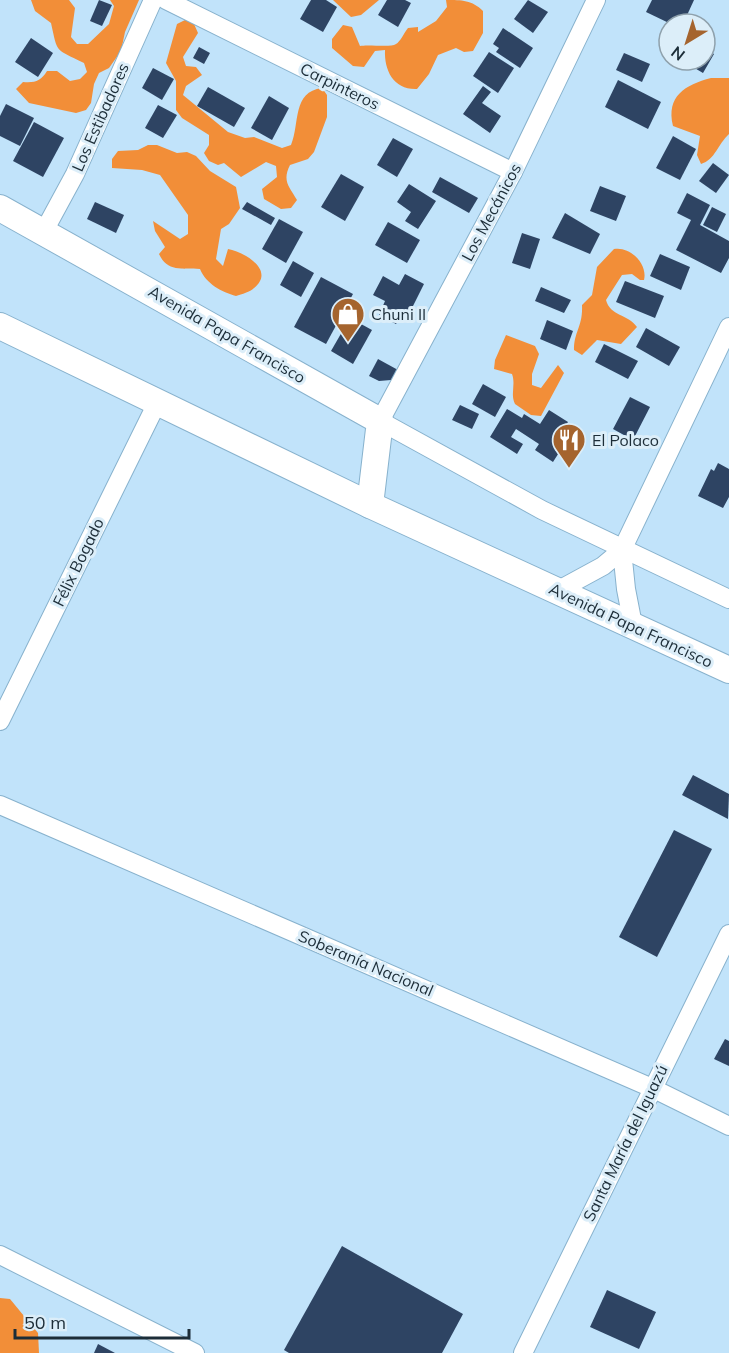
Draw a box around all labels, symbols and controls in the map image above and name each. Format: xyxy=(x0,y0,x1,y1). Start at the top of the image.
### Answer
north arrow xyxy=(657,12,717,72)
text: N xyxy=(667,42,689,65)
street label: Carpinteros xyxy=(297,58,383,114)
street label: Los Estibadores xyxy=(67,60,133,174)
street label: Los Mecánicos xyxy=(457,160,525,264)
street label: Avenida Papa Francisco xyxy=(145,281,309,387)
shop icon: Chuni II xyxy=(330,296,366,343)
place label: Chuni II xyxy=(371,304,426,324)
restaurant icon: El Polaco xyxy=(551,422,587,469)
place label: El Polaco xyxy=(592,430,659,450)
street label: Félix Bogado xyxy=(48,515,108,609)
street label: Avenida Papa Francisco xyxy=(546,578,716,672)
street label: Soberanía Nacional xyxy=(295,925,437,1001)
street label: Santa María del Iguazú xyxy=(578,1062,672,1224)
scale bar xyxy=(15,1302,189,1340)
text: 50 m xyxy=(24,1311,66,1334)

